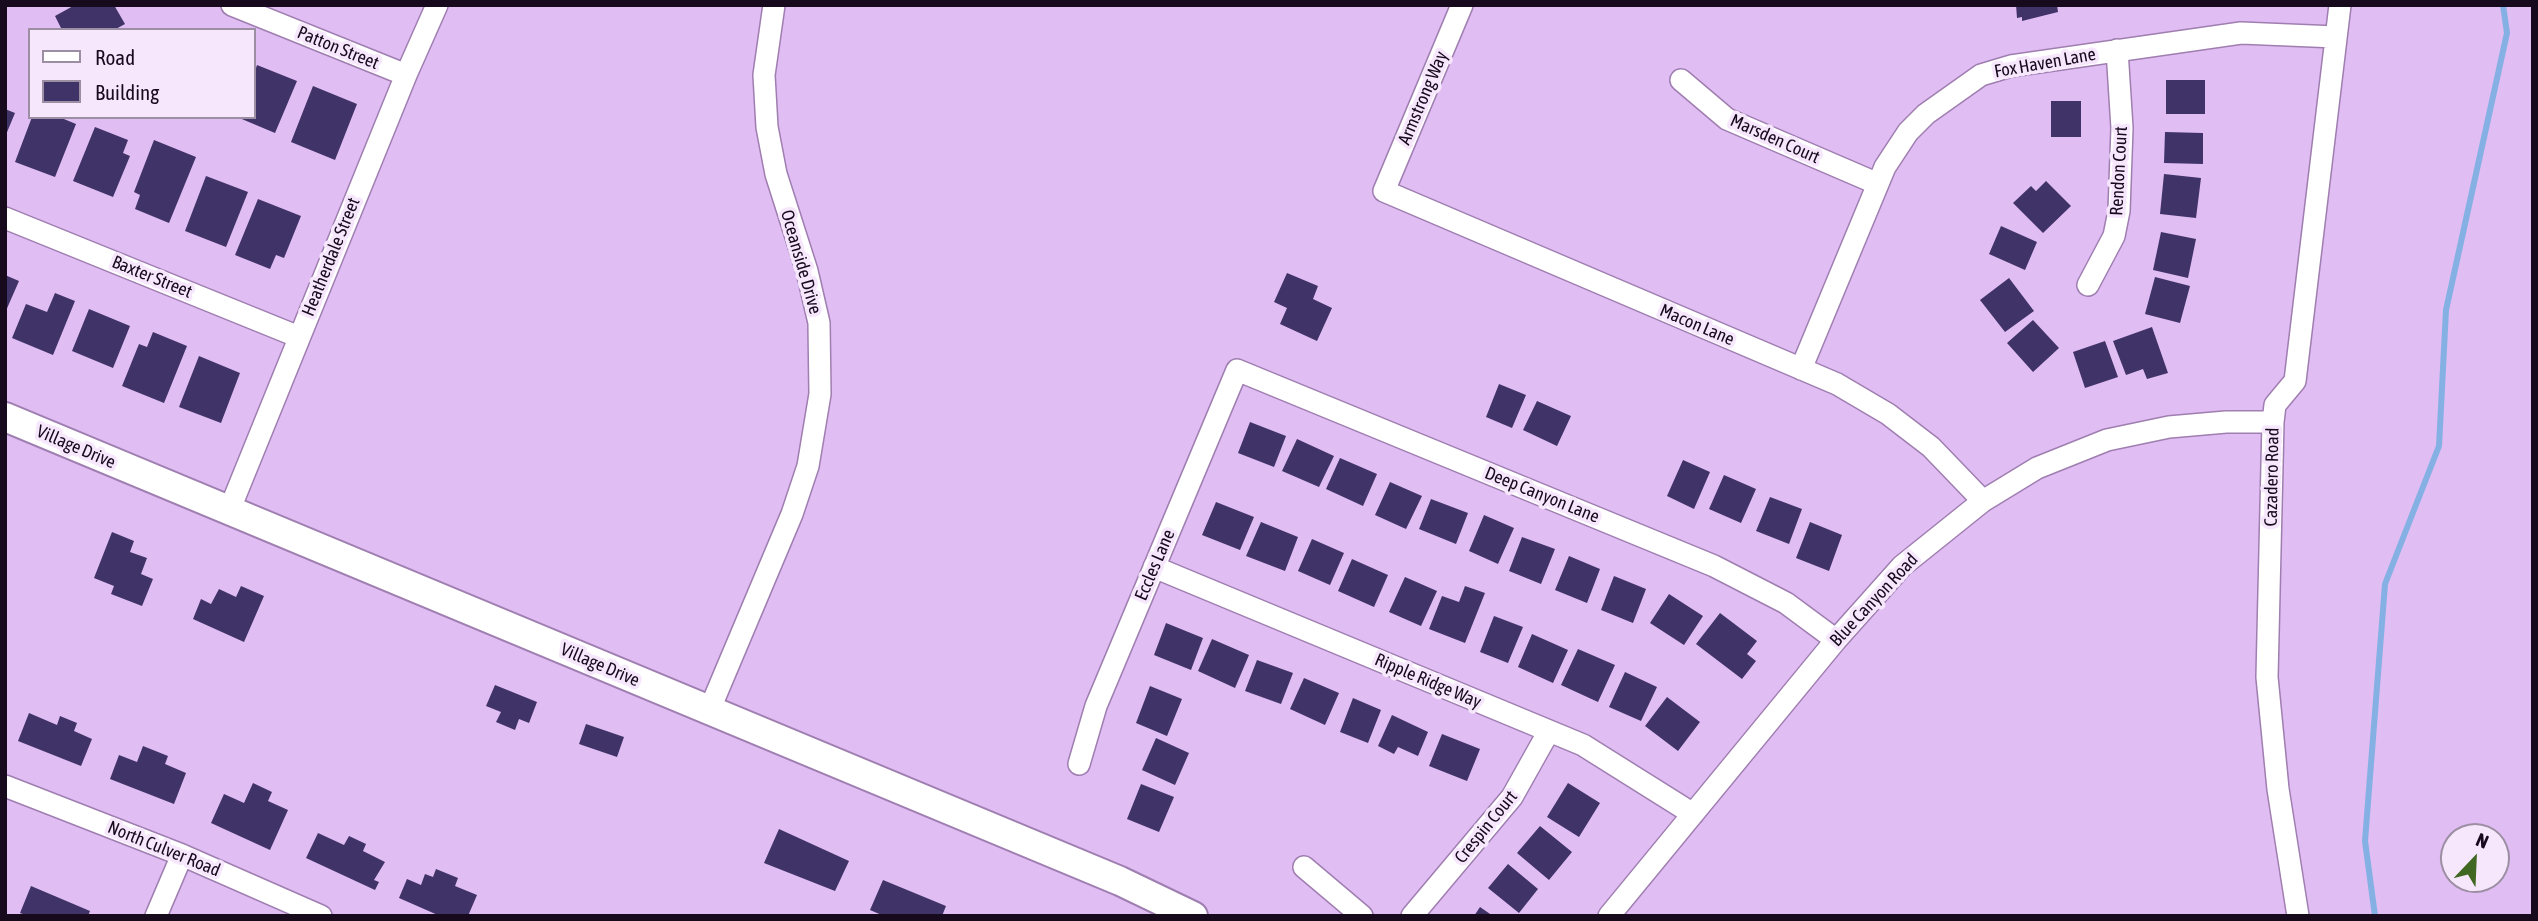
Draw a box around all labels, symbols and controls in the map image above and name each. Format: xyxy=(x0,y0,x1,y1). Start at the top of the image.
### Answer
street label: Patton Street xyxy=(294,22,382,74)
legend xyxy=(28,28,256,119)
street label: Fox Haven Lane xyxy=(1993,43,2097,83)
text: Road xyxy=(95,45,135,69)
street label: Armstrong Way xyxy=(1394,48,1452,148)
text: Building xyxy=(95,80,159,104)
street label: Marsden Court xyxy=(1727,110,1823,168)
street label: Rendon Court xyxy=(2106,126,2132,216)
street label: Heatherdale Street xyxy=(297,195,365,319)
street label: Oceanside Drive xyxy=(776,208,826,316)
street label: Baxter Street xyxy=(109,251,195,303)
street label: Macon Lane xyxy=(1656,300,1738,350)
street label: Village Drive xyxy=(33,421,119,473)
street label: Cazadero Road xyxy=(2260,428,2284,526)
street label: Deep Canyon Lane xyxy=(1482,462,1602,528)
street label: Eccles Lane xyxy=(1130,526,1180,604)
street label: Blue Canyon Road xyxy=(1825,549,1923,651)
street label: Village Drive xyxy=(557,639,643,691)
street label: Ripple Ridge Way xyxy=(1372,649,1484,713)
street label: Crespin Court xyxy=(1450,786,1522,868)
street label: North Culver Road xyxy=(105,817,223,881)
north arrow xyxy=(2440,823,2510,893)
text: N xyxy=(2473,828,2492,853)

